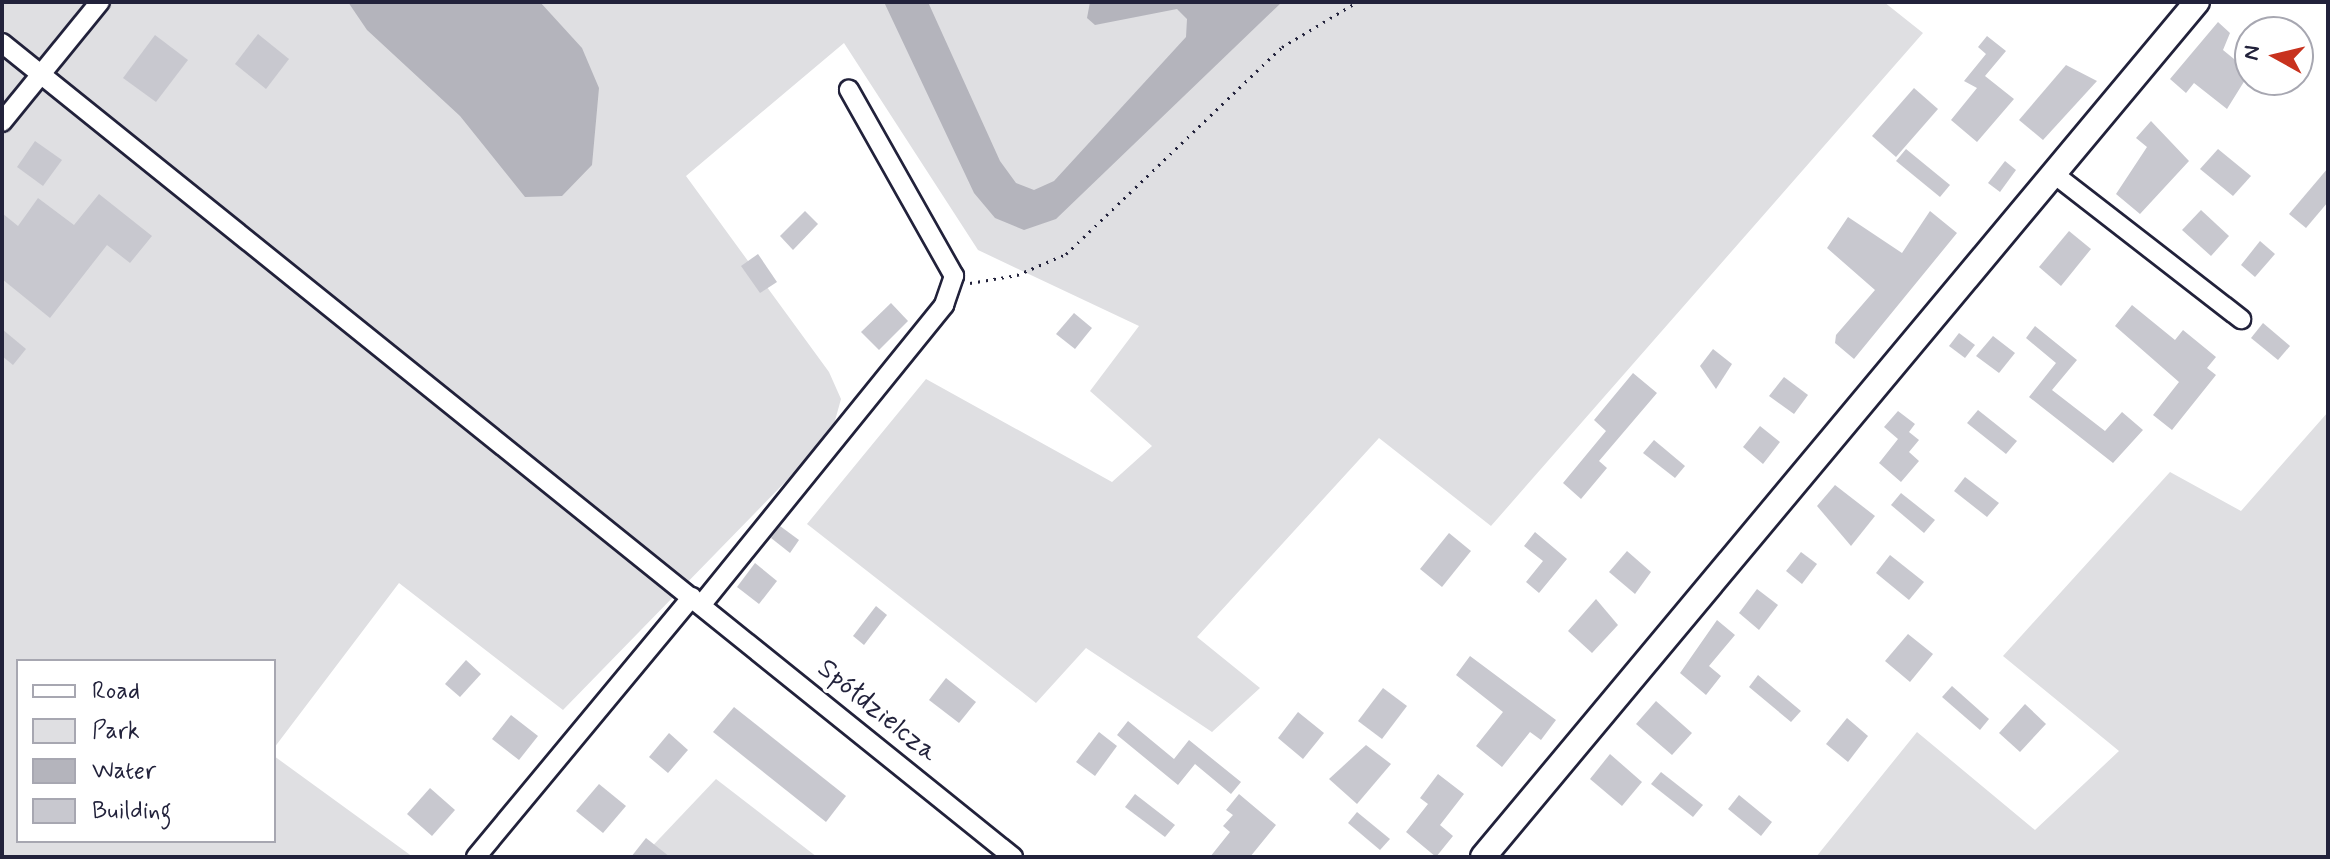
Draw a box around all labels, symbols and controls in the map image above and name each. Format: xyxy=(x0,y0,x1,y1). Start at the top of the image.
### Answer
north arrow xyxy=(2234,16,2314,96)
text: N xyxy=(2237,44,2267,62)
street label: Spółdzielcza xyxy=(810,652,944,770)
legend xyxy=(16,659,276,843)
text: Road xyxy=(92,676,140,707)
text: Park xyxy=(92,716,140,747)
text: Water xyxy=(92,756,156,787)
text: Building xyxy=(92,796,172,827)

